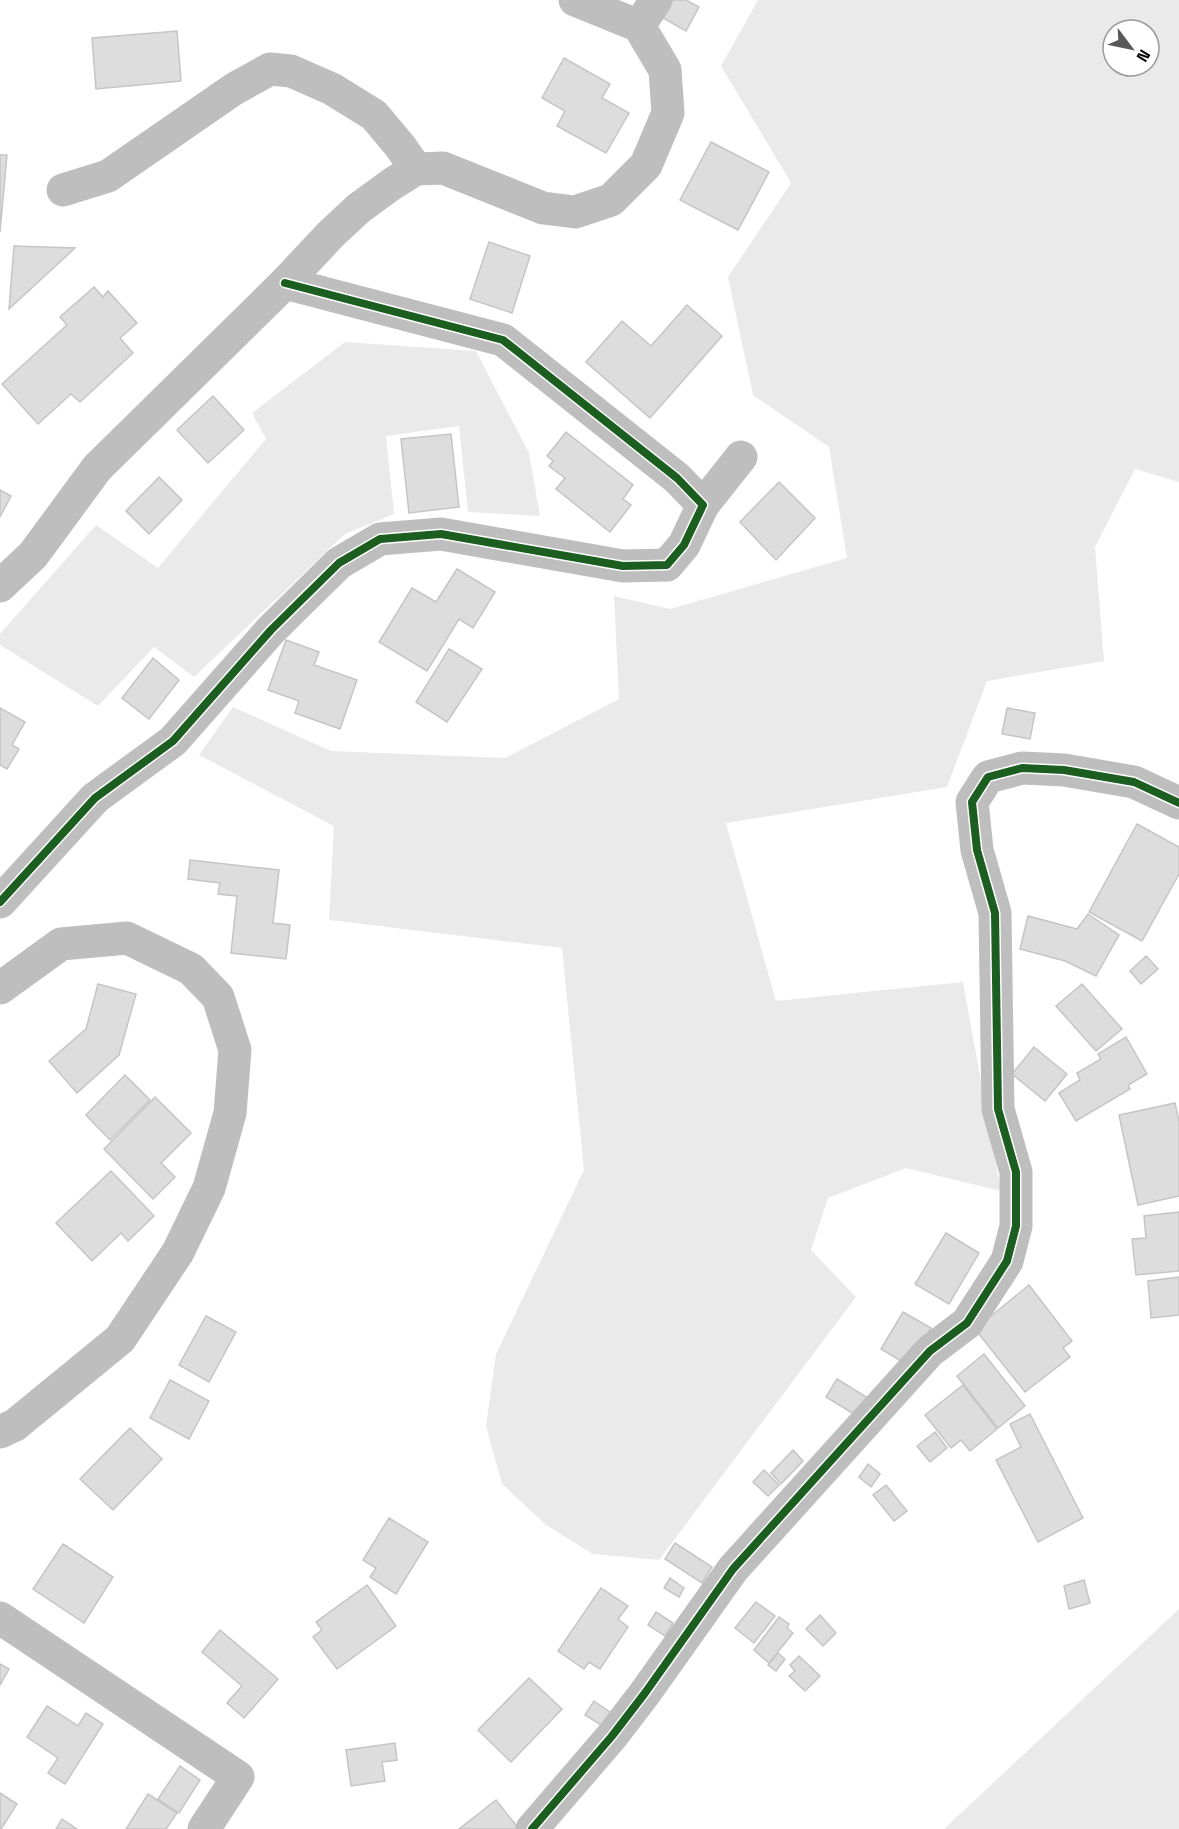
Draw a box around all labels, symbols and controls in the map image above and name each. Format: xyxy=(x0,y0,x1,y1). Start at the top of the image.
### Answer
north arrow xyxy=(1101,18,1161,78)
text: N xyxy=(1132,46,1155,66)

